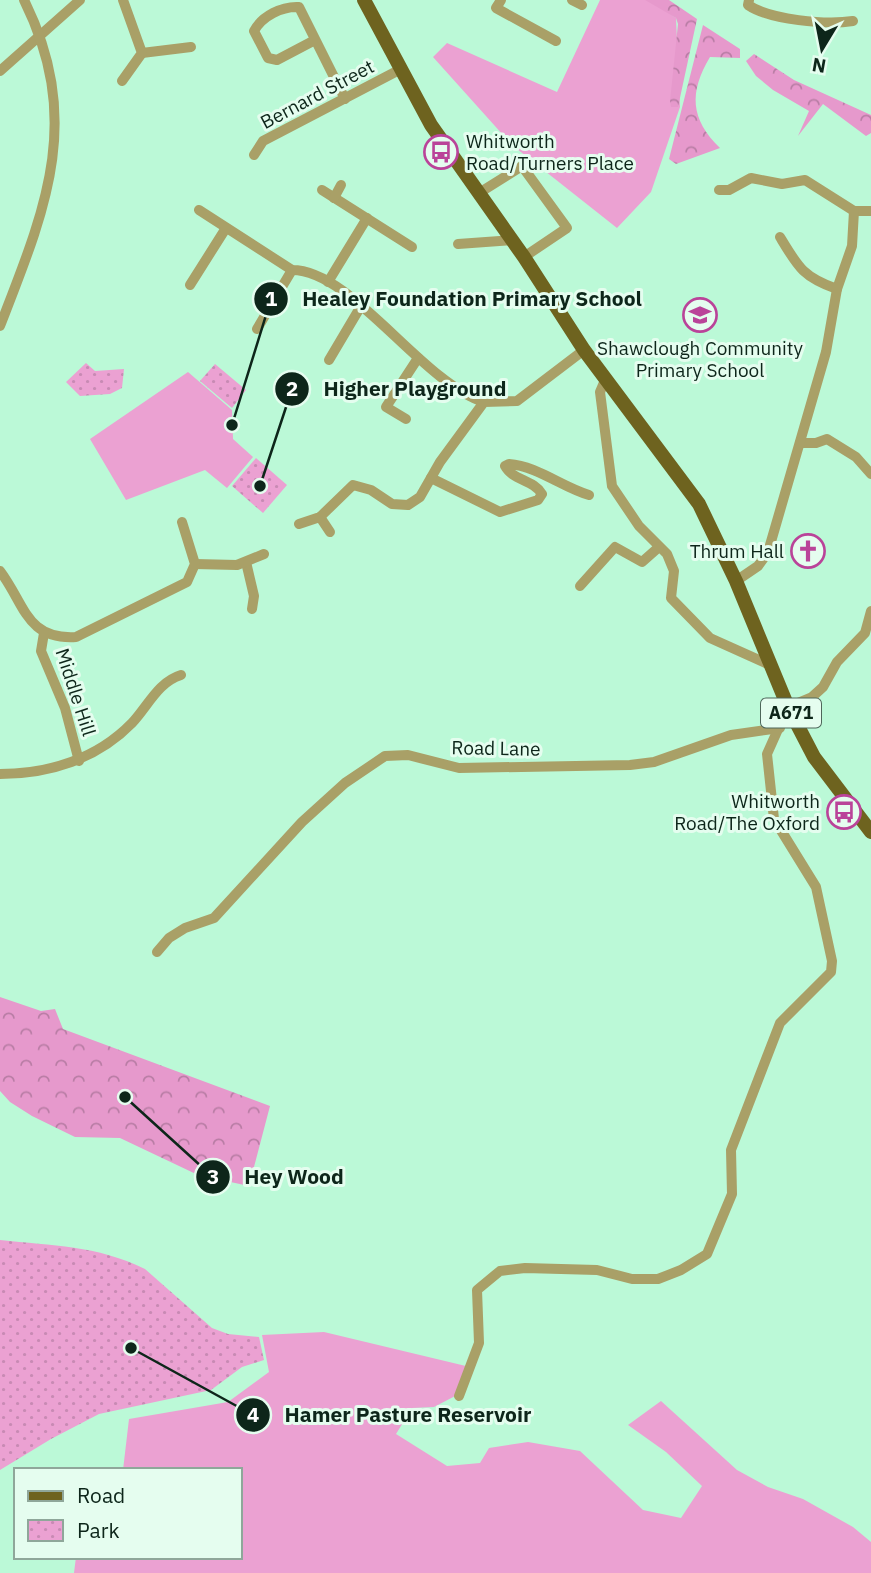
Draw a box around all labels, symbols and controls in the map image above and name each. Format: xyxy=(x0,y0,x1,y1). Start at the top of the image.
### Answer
north arrow xyxy=(787,14,857,84)
text: N xyxy=(810,53,828,79)
street label: Bernard Street xyxy=(256,54,378,134)
place label: Whitworth Road/Turners Place xyxy=(466,129,634,175)
bus stop icon: Whitworth Road/Turners Place xyxy=(422,133,460,171)
callout: Healey Foundation Primary School xyxy=(253,278,656,320)
text: 1 xyxy=(265,284,278,312)
text: Healey Foundation Primary School xyxy=(302,284,642,312)
school or university icon: Shawclough Community Primary School xyxy=(681,296,719,334)
place label: Shawclough Community Primary School xyxy=(597,336,804,382)
callout: Higher Playground xyxy=(274,368,520,410)
text: 2 xyxy=(286,374,298,402)
text: Higher Playground xyxy=(324,374,506,402)
church icon: Thrum Hall xyxy=(789,532,827,570)
place label: Thrum Hall xyxy=(690,539,784,563)
street label: Middle Hill xyxy=(51,645,101,739)
road number: A671 xyxy=(761,698,821,728)
street label: Road Lane xyxy=(451,735,541,761)
place label: Whitworth Road/The Oxford xyxy=(674,789,820,835)
bus stop icon: Whitworth Road/The Oxford xyxy=(825,793,863,831)
callout: Hey Wood xyxy=(196,1156,358,1198)
text: 3 xyxy=(207,1162,219,1190)
text: Hey Wood xyxy=(244,1162,344,1190)
callout: Hamer Pasture Reservoir xyxy=(236,1394,546,1436)
text: 4 xyxy=(247,1400,259,1428)
text: Hamer Pasture Reservoir xyxy=(285,1400,532,1428)
legend xyxy=(14,1468,242,1559)
text: Road xyxy=(77,1481,125,1509)
text: Park xyxy=(77,1516,120,1544)

